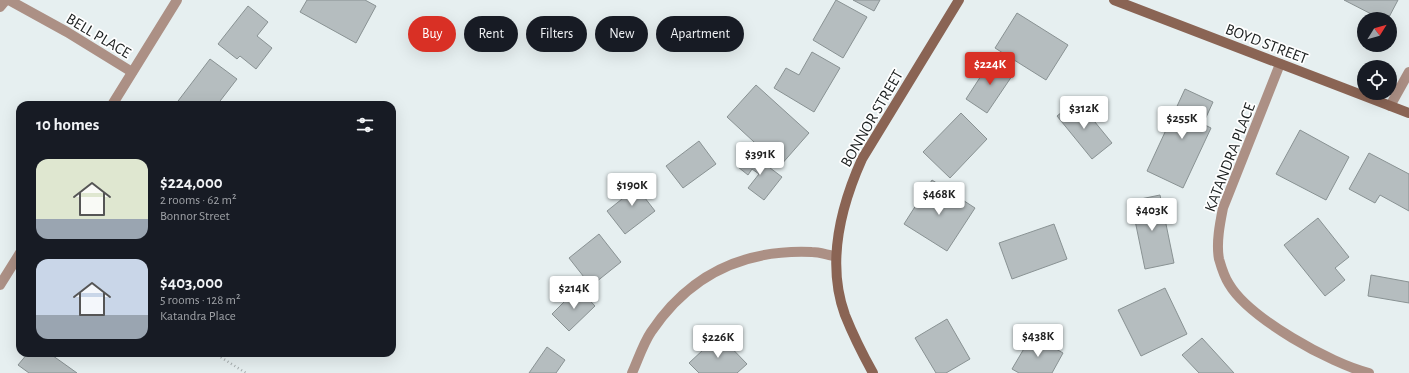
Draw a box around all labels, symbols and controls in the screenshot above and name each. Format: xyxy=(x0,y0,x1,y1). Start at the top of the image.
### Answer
street label: BELL PLACE xyxy=(63,10,134,61)
north arrow xyxy=(1357,12,1397,52)
map controls xyxy=(1357,12,1397,100)
chip: Buy xyxy=(408,16,456,52)
chip: Rent xyxy=(464,16,518,52)
chip: Filters xyxy=(526,16,587,52)
chip: New xyxy=(595,16,648,52)
chip: Apartment xyxy=(656,16,744,52)
street label: BOYD STREET xyxy=(1223,21,1310,67)
pin: $224K xyxy=(962,52,1018,86)
text: $224K xyxy=(974,58,1006,71)
button: locate xyxy=(1357,60,1397,100)
street label: BONNOR STREET xyxy=(838,67,906,170)
pin: $312K xyxy=(1056,96,1112,130)
street label: KATANDRA PLACE xyxy=(1202,100,1258,214)
text: $312K xyxy=(1069,102,1099,115)
pin: $255K xyxy=(1154,106,1210,140)
text: $255K xyxy=(1167,112,1197,125)
icon: filters xyxy=(354,114,376,136)
text: 10 homes xyxy=(36,116,99,133)
pin: $391K xyxy=(732,142,788,176)
text: $391K xyxy=(745,148,775,161)
pin: $190K xyxy=(604,173,660,207)
text: $224,000 xyxy=(160,174,223,191)
icon: home xyxy=(68,175,116,223)
text: $190K xyxy=(616,179,648,192)
pin: $468K xyxy=(911,182,967,216)
text: $468K xyxy=(923,188,955,201)
text: 2 rooms · 62 m² xyxy=(160,194,236,207)
pin: $403K xyxy=(1124,198,1180,232)
text: $403K xyxy=(1136,204,1168,217)
text: Bonnor Street xyxy=(160,210,230,223)
text: $403,000 xyxy=(160,274,223,291)
icon: home xyxy=(68,275,116,323)
pin: $214K xyxy=(546,276,602,310)
text: $214K xyxy=(559,282,589,295)
text: 5 rooms · 128 m² xyxy=(160,294,241,307)
text: Katandra Place xyxy=(160,310,236,323)
pin: $438K xyxy=(1010,324,1066,358)
pin: $226K xyxy=(690,325,746,359)
text: $438K xyxy=(1022,330,1054,343)
text: $226K xyxy=(702,331,734,344)

